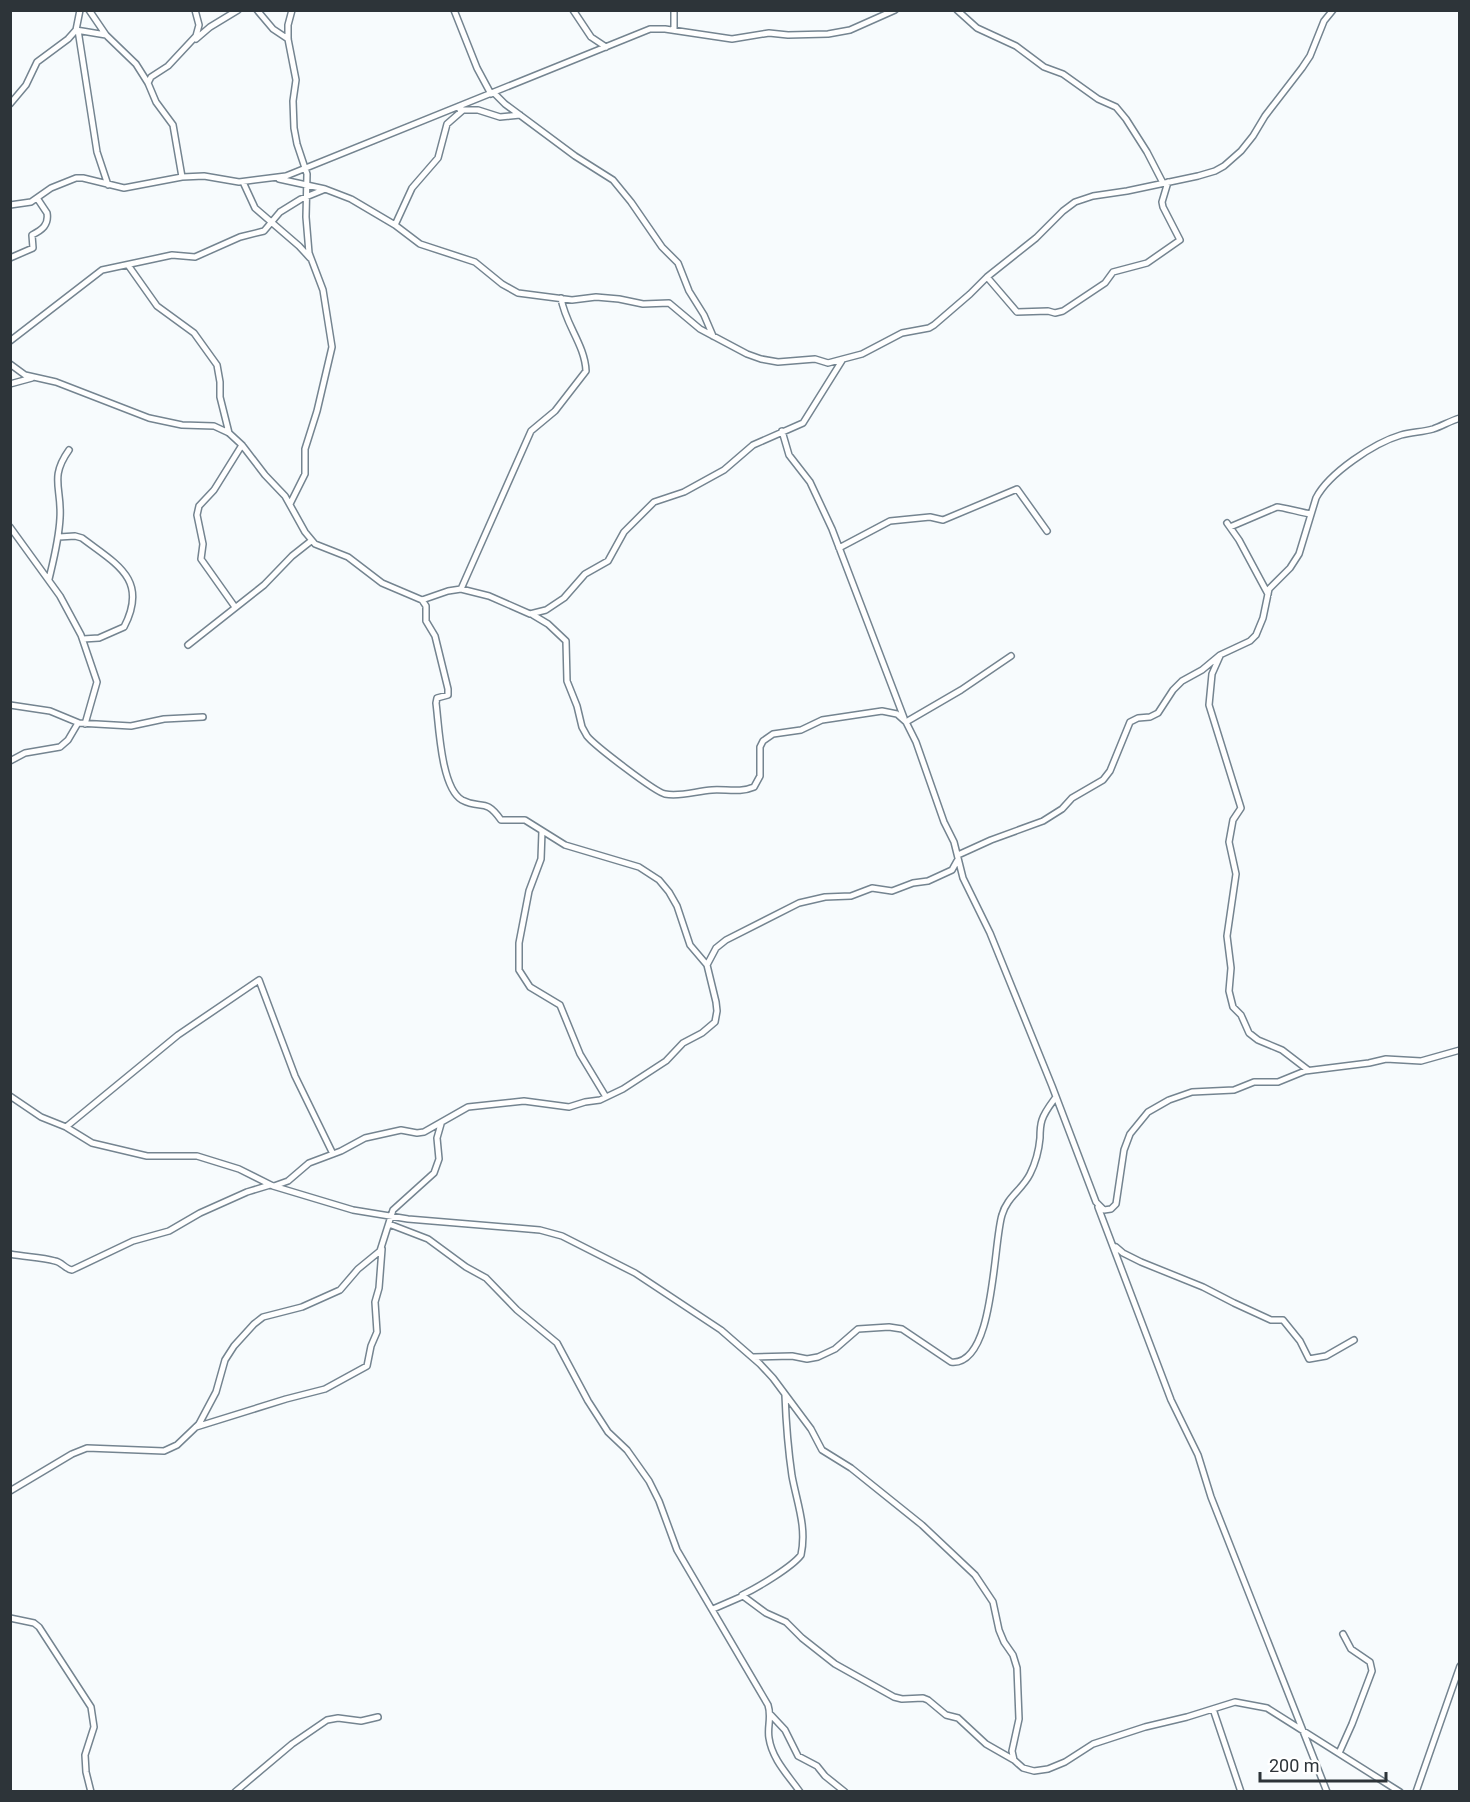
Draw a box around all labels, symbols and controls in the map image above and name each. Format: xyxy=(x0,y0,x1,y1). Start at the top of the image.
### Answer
scale bar xyxy=(1260,1745,1386,1783)
text: 200 m xyxy=(1269,1755,1320,1776)

